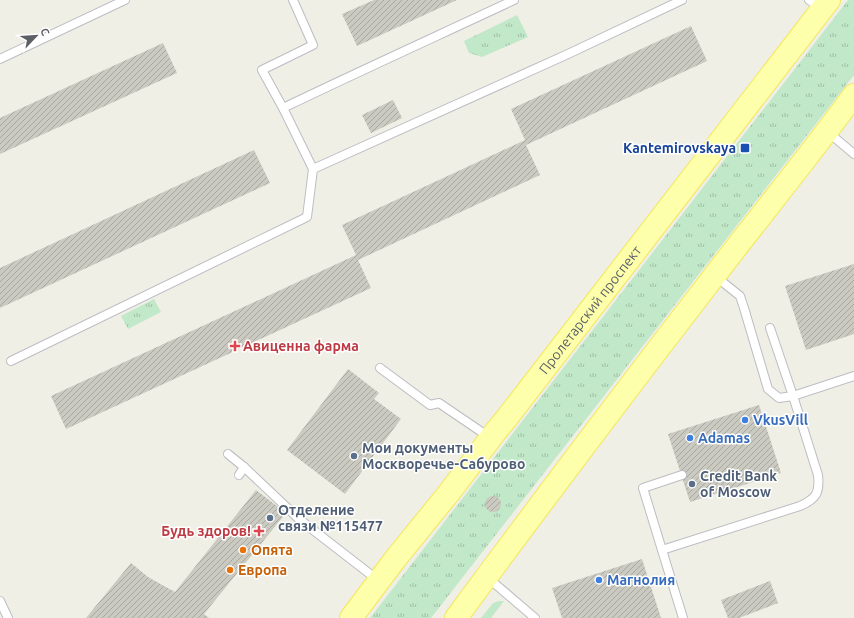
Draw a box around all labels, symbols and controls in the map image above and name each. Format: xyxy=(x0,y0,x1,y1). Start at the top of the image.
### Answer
north arrow xyxy=(16,16,56,56)
text: С xyxy=(38,26,52,37)
place label: Kantemirovskaya xyxy=(623,140,736,156)
marker: Kantemirovskaya xyxy=(739,142,751,154)
street label: Пролетарский проспект xyxy=(536,243,644,377)
place label: Авиценна фарма xyxy=(243,338,359,354)
marker: Авиценна фарма xyxy=(230,341,240,351)
place label: VkusVill xyxy=(753,412,808,428)
marker: VkusVill xyxy=(740,415,750,425)
place label: Adamas xyxy=(698,430,750,446)
marker: Adamas xyxy=(685,433,695,443)
place label: Мои документы Москворечье-Сабурово xyxy=(362,440,525,472)
marker: Мои документы Москворечье-Сабурово xyxy=(349,451,359,461)
place label: Credit Bank of Moscow xyxy=(700,468,777,500)
marker: Credit Bank of Moscow xyxy=(687,479,697,489)
place label: Отделение связи №115477 xyxy=(278,502,383,534)
marker: Отделение связи №115477 xyxy=(265,513,275,523)
place label: Будь здоров! xyxy=(161,523,251,539)
marker: Будь здоров! xyxy=(254,526,264,536)
place label: Опята xyxy=(251,542,293,558)
marker: Опята xyxy=(238,545,248,555)
place label: Европа xyxy=(238,562,287,578)
marker: Европа xyxy=(225,565,235,575)
place label: Магнолия xyxy=(607,572,675,588)
marker: Магнолия xyxy=(594,575,604,585)

